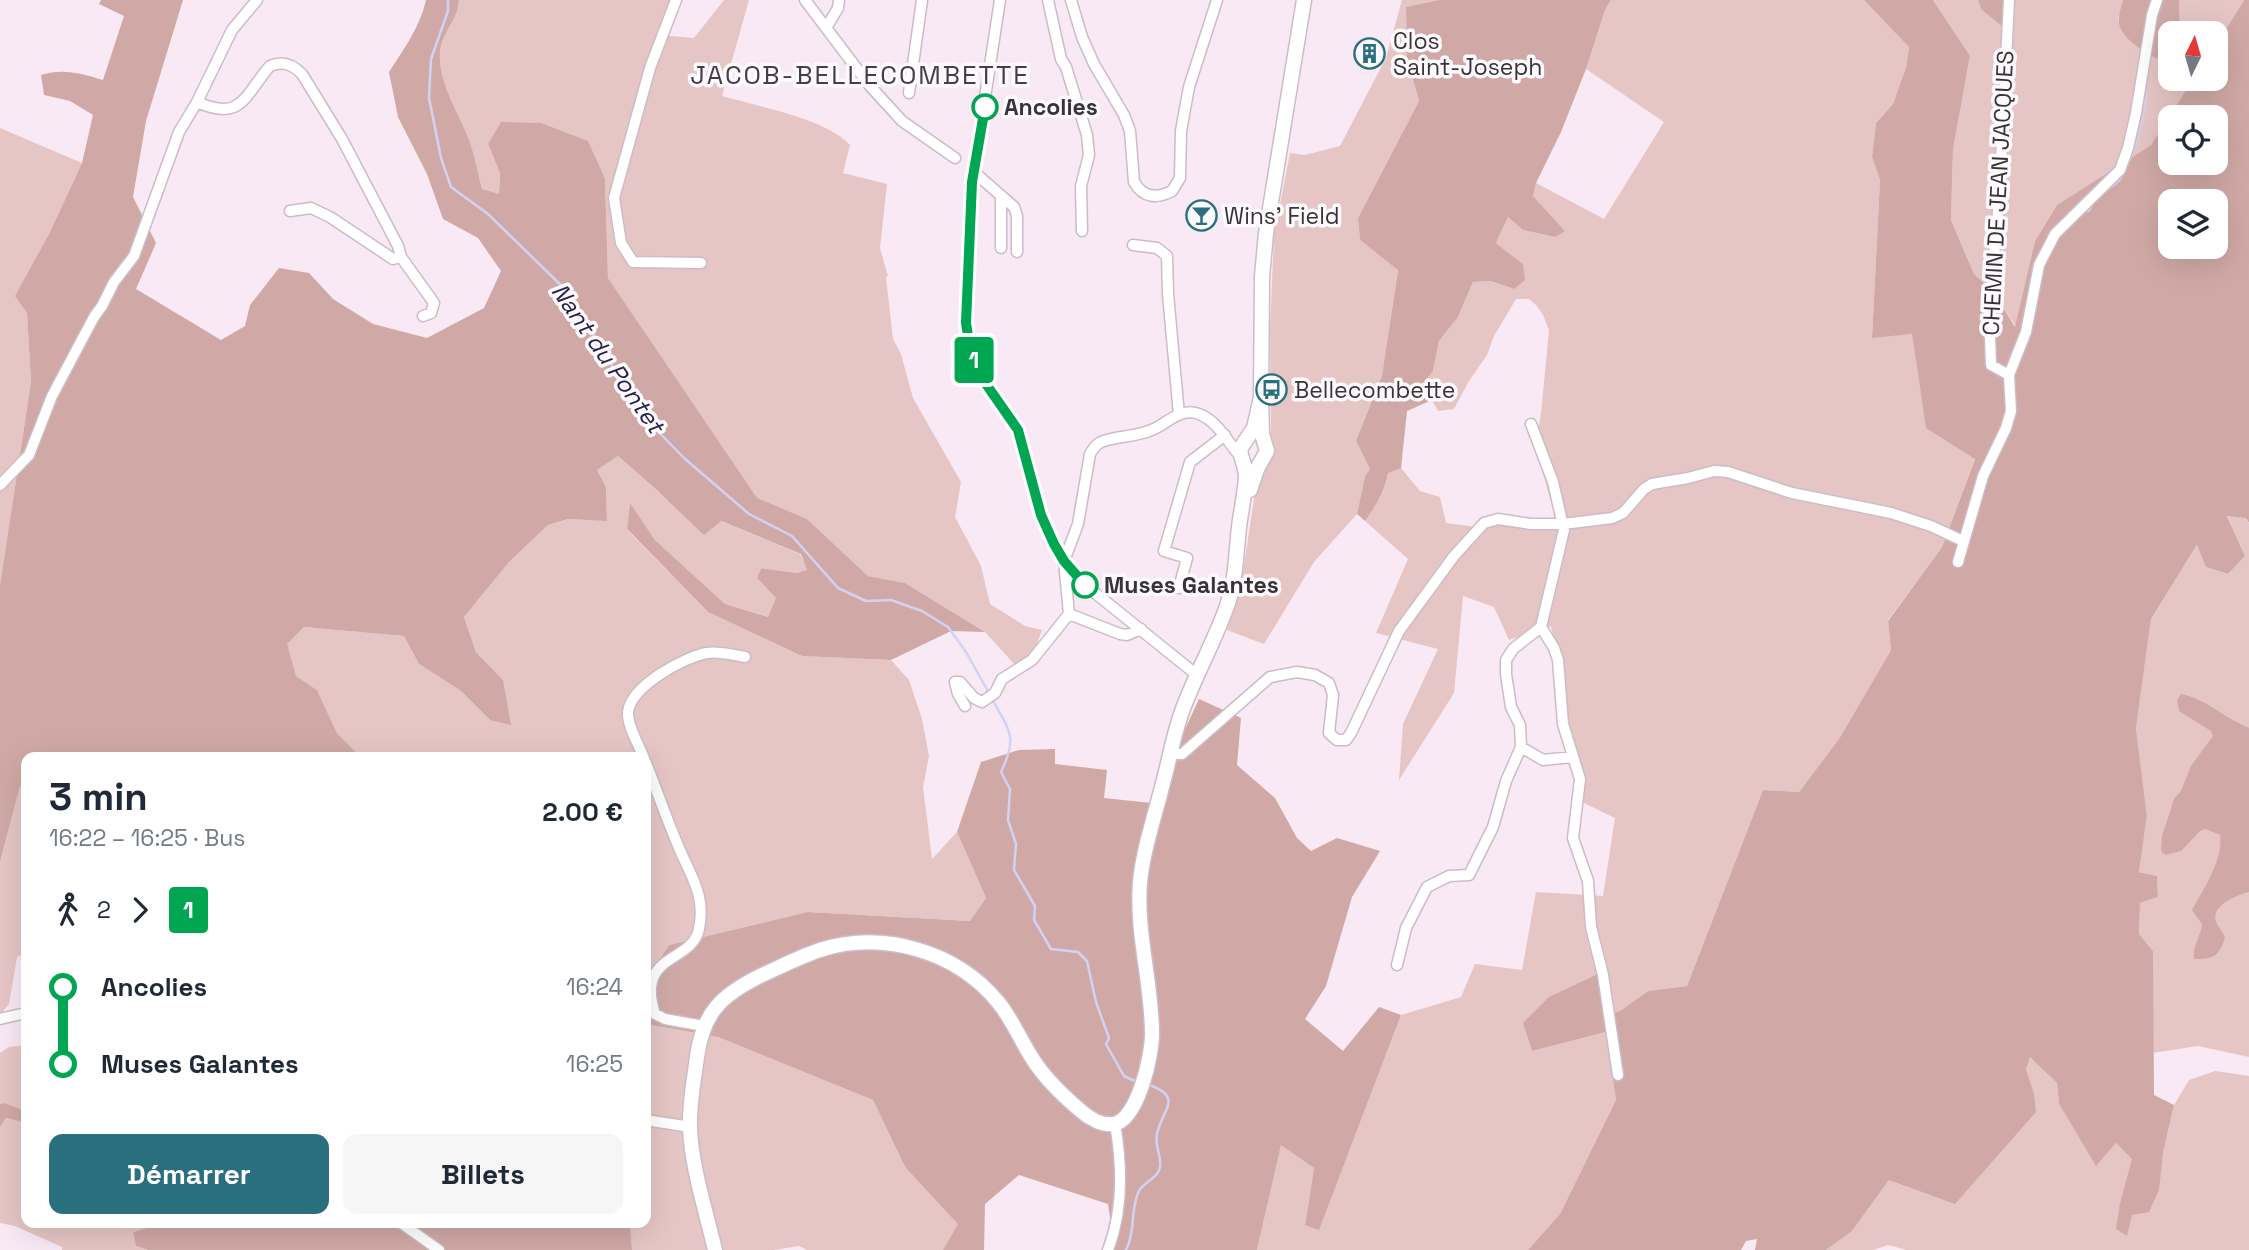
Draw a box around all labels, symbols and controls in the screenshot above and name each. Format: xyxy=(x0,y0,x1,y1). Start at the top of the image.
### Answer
north arrow xyxy=(2158,21,2228,91)
map controls xyxy=(2158,21,2228,259)
place label: Clos Saint-Joseph xyxy=(1393,26,1542,82)
building icon: Clos Saint-Joseph xyxy=(1353,37,1387,71)
street label: CHEMIN DE JEAN JACQUES xyxy=(1976,50,2020,336)
district label: JACOB-BELLECOMBETTE xyxy=(690,58,1030,92)
place label: Ancolies xyxy=(1004,92,1098,122)
marker: Ancolies xyxy=(972,94,998,120)
button: locate xyxy=(2158,105,2228,175)
button: layers xyxy=(2158,189,2228,259)
bar icon: Wins' Field xyxy=(1184,199,1218,233)
place label: Wins' Field xyxy=(1224,201,1340,231)
water label: Nant du Pontet xyxy=(545,277,672,441)
line badge: 1 xyxy=(951,337,997,383)
text: 1 xyxy=(969,344,979,375)
bus stop icon: Bellecombette xyxy=(1254,373,1288,407)
place label: Bellecombette xyxy=(1294,375,1455,405)
place label: Muses Galantes xyxy=(1104,570,1279,600)
marker: Muses Galantes xyxy=(1072,572,1098,598)
text: 3 min xyxy=(49,773,148,821)
text: 2.00 € xyxy=(542,795,623,829)
text: 16:22 – 16:25 · Bus xyxy=(49,823,245,853)
icon: walk xyxy=(49,891,87,929)
icon: forward xyxy=(121,891,159,929)
text: 1 xyxy=(183,894,194,925)
text: 2 xyxy=(97,895,111,925)
text: Ancolies xyxy=(101,970,207,1004)
text: 16:24 xyxy=(566,972,623,1002)
text: Muses Galantes xyxy=(101,1047,299,1081)
text: 16:25 xyxy=(566,1049,623,1079)
button: Démarrer xyxy=(49,1134,329,1214)
button: Billets xyxy=(343,1134,623,1214)

